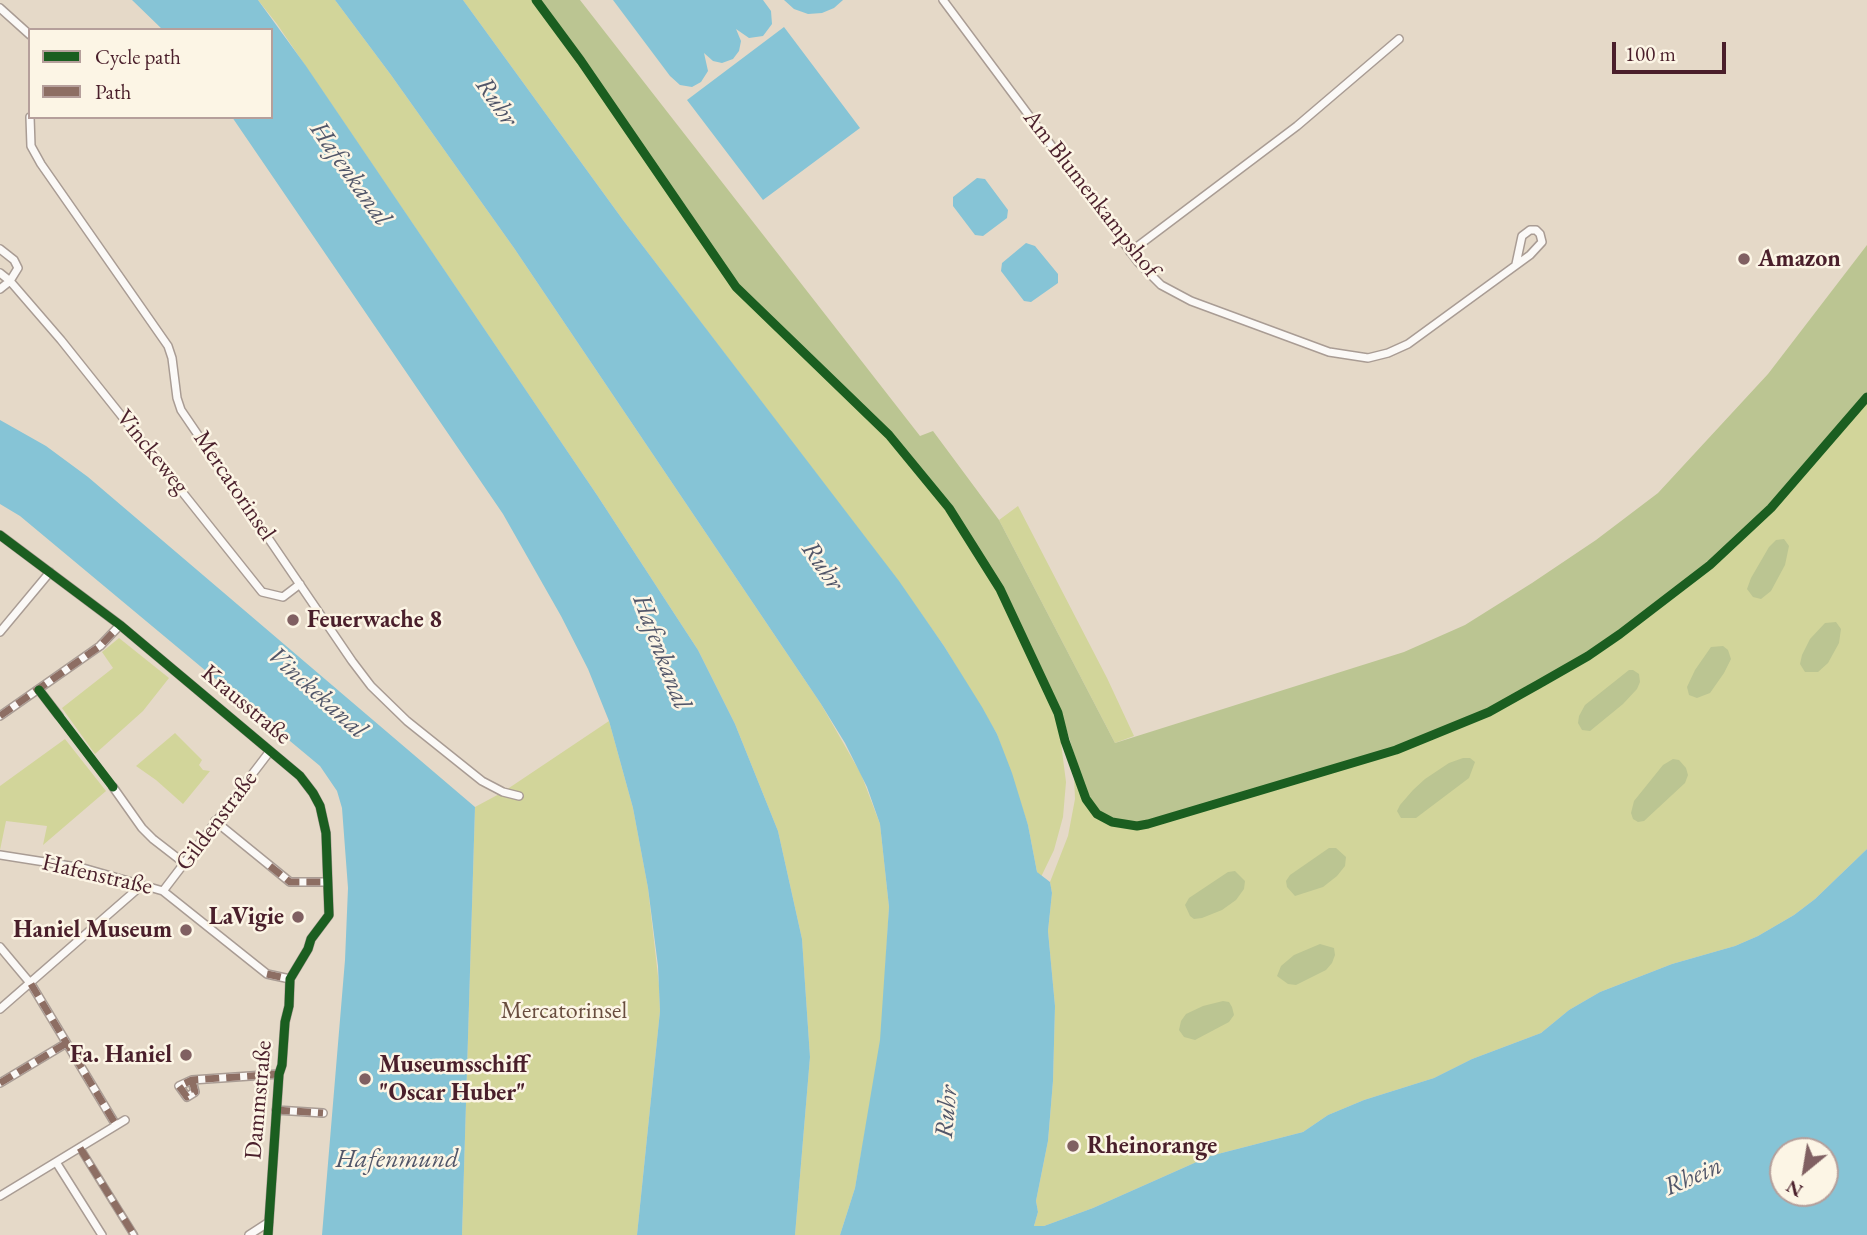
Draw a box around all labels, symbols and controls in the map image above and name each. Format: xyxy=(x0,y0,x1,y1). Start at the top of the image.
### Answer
legend xyxy=(28,28,273,119)
scale bar xyxy=(1615,28,1729,72)
text: 100 m xyxy=(1625,40,1676,67)
text: Cycle path xyxy=(95,43,181,70)
water label: Ruhr xyxy=(468,71,524,133)
text: Path xyxy=(95,78,131,105)
street label: Am Blumenkampshof xyxy=(1017,104,1165,284)
water label: Hafenkanal xyxy=(303,116,397,232)
place label: Amazon xyxy=(1758,245,1841,273)
marker: Amazon xyxy=(1736,251,1752,267)
street label: Vinckeweg xyxy=(109,404,195,500)
street label: Mercatorinsel xyxy=(187,426,281,546)
water label: Ruhr xyxy=(794,535,850,597)
water label: Hafenkanal xyxy=(625,590,697,714)
place label: Feuerwache 8 xyxy=(307,606,442,634)
marker: Feuerwache 8 xyxy=(285,612,301,628)
water label: Vinckekanal xyxy=(261,640,373,746)
street label: Krausstraße xyxy=(195,659,297,751)
street label: Gildenstraße xyxy=(170,765,264,877)
street label: Hafenstraße xyxy=(39,848,155,902)
place label: LaVigie xyxy=(209,903,284,931)
marker: LaVigie xyxy=(290,909,306,925)
place label: Haniel Museum xyxy=(13,916,172,944)
marker: Haniel Museum xyxy=(178,922,194,938)
park label: Mercatorinsel xyxy=(501,997,627,1025)
street label: Dammstraße xyxy=(239,1039,279,1161)
place label: Fa. Haniel xyxy=(70,1041,172,1069)
marker: Fa. Haniel xyxy=(178,1047,194,1063)
place label: Museumsschiff "Oscar Huber" xyxy=(379,1051,528,1107)
marker: Museumsschiff "Oscar Huber" xyxy=(357,1071,373,1087)
water label: Ruhr xyxy=(929,1084,965,1140)
place label: Rheinorange xyxy=(1087,1132,1217,1160)
north arrow xyxy=(1769,1137,1839,1207)
marker: Rheinorange xyxy=(1065,1138,1081,1154)
water label: Hafenmund xyxy=(335,1144,459,1176)
water label: Rhein xyxy=(1659,1150,1727,1204)
text: N xyxy=(1781,1174,1807,1204)

